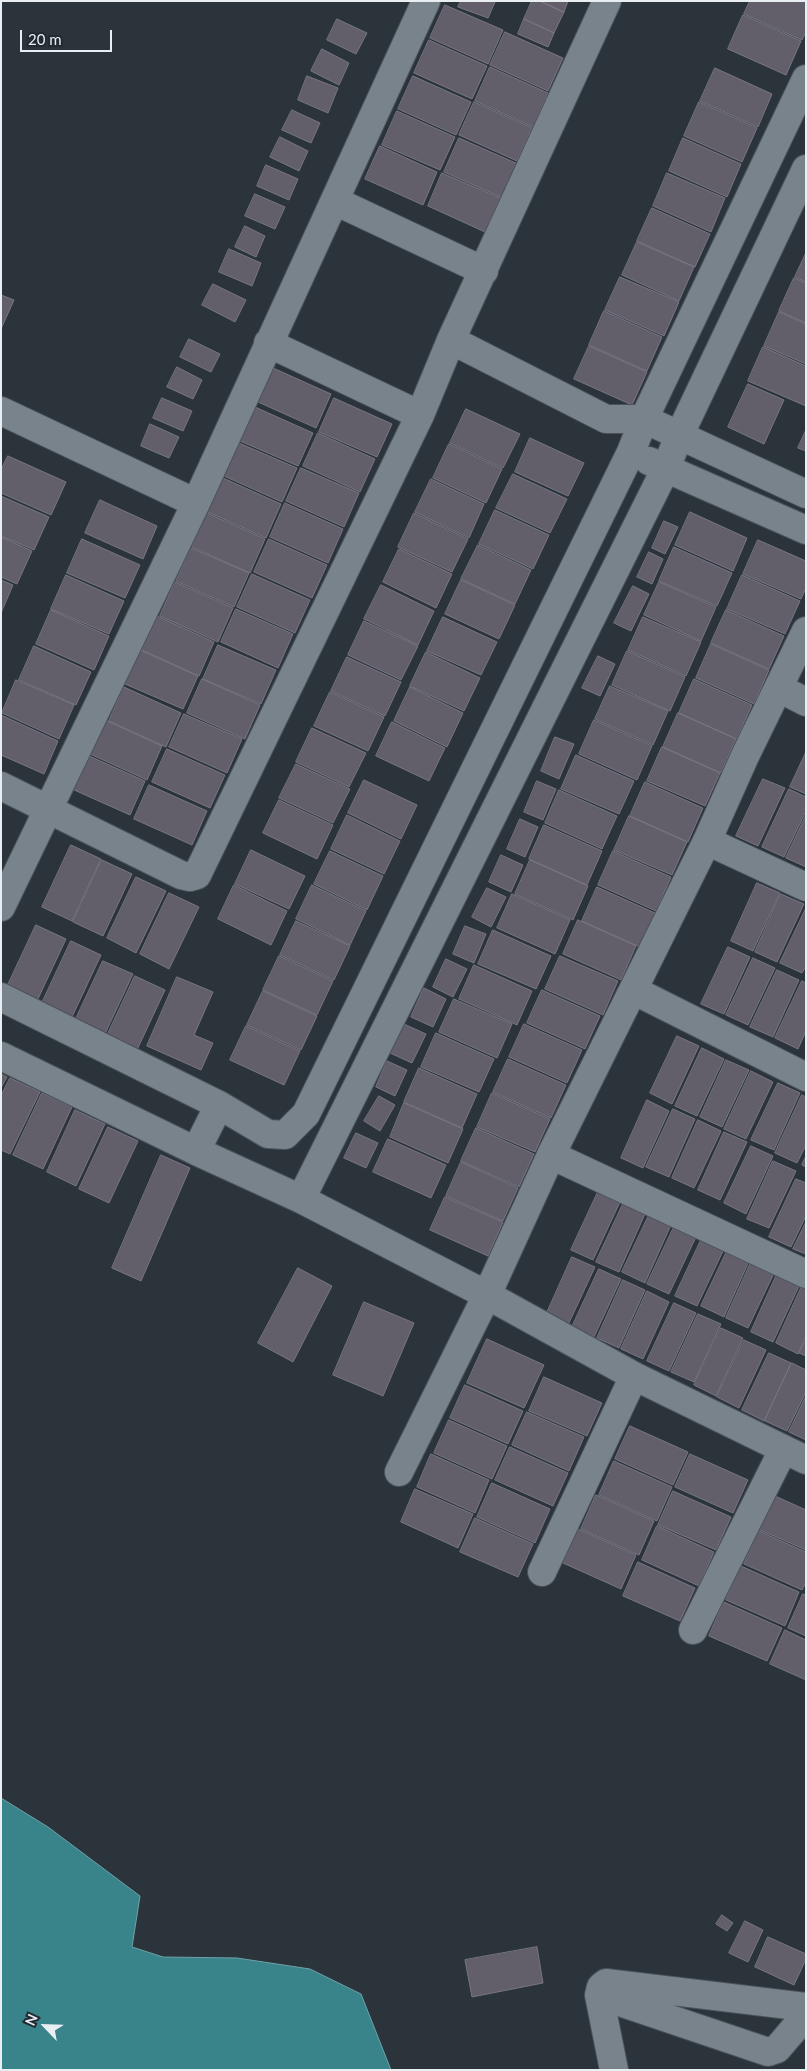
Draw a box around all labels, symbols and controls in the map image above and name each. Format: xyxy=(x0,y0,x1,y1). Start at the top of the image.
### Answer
scale bar xyxy=(22,20,115,52)
text: 20 m xyxy=(28,30,62,48)
north arrow xyxy=(20,2001,70,2051)
text: N xyxy=(21,2011,41,2028)

